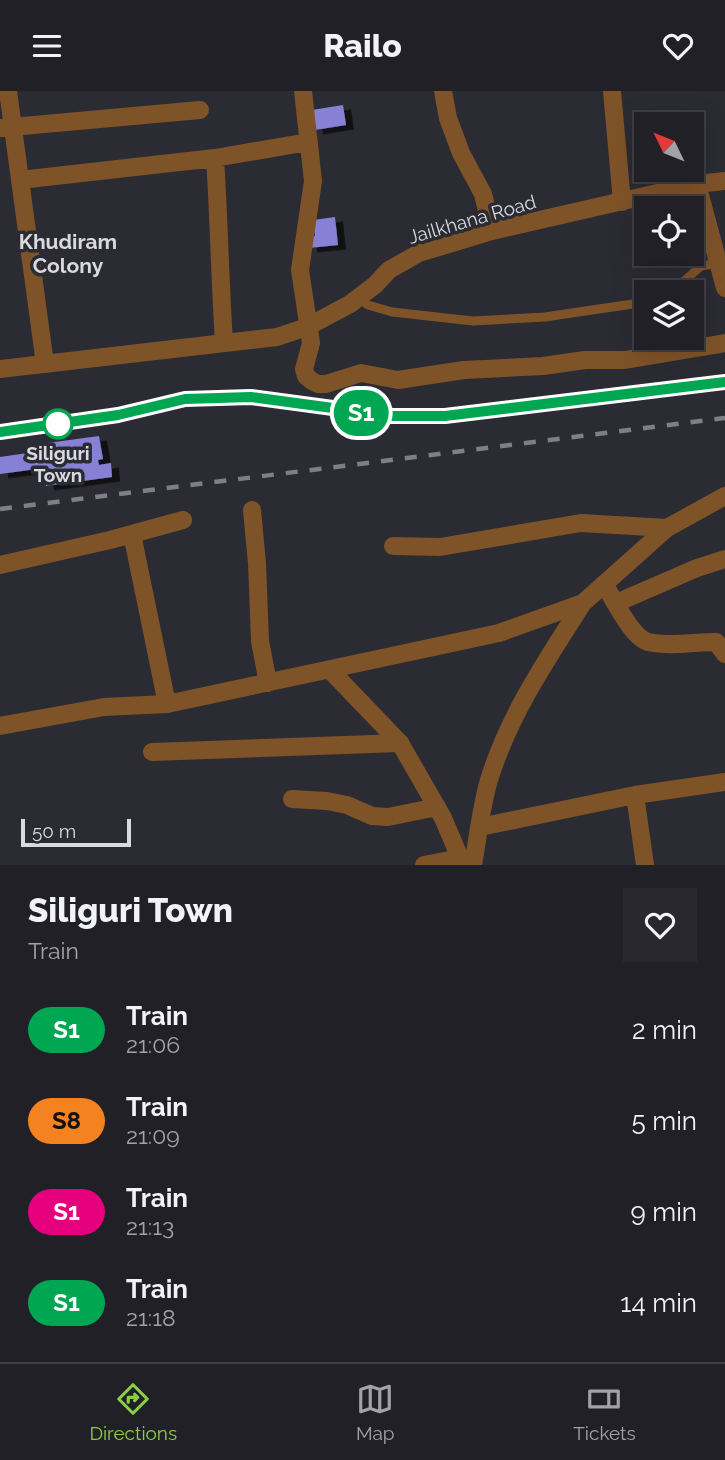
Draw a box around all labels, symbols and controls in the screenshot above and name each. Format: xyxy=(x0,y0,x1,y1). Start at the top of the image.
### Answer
icon: menu xyxy=(28,27,66,65)
text: Railo xyxy=(323,27,402,64)
icon: heart xyxy=(659,27,697,65)
north arrow xyxy=(634,112,704,182)
map controls xyxy=(634,112,704,350)
street label: Jailkhana Road xyxy=(406,190,538,248)
button: locate xyxy=(634,196,704,266)
district label: Khudiram Colony xyxy=(19,229,117,278)
button: layers xyxy=(634,280,704,350)
line badge: S1 xyxy=(330,390,392,436)
text: S1 xyxy=(348,398,374,427)
marker: Siliguri Town xyxy=(43,409,73,439)
place label: Siliguri Town xyxy=(26,442,90,486)
scale bar xyxy=(21,816,131,848)
text: 50 m xyxy=(32,820,76,842)
button: heart xyxy=(623,888,697,962)
text: Siliguri Town xyxy=(28,891,233,930)
text: Train xyxy=(28,937,79,964)
text: Train xyxy=(126,1001,188,1031)
text: S1 xyxy=(53,1015,80,1044)
text: 2 min xyxy=(632,1015,697,1045)
text: 21:06 xyxy=(126,1031,180,1058)
text: Train xyxy=(126,1092,188,1122)
text: S8 xyxy=(52,1106,81,1135)
text: 5 min xyxy=(631,1106,697,1136)
text: 21:09 xyxy=(126,1122,180,1149)
text: Train xyxy=(126,1183,188,1213)
text: S1 xyxy=(53,1197,80,1226)
text: 9 min xyxy=(630,1197,697,1227)
text: 21:13 xyxy=(126,1213,174,1240)
text: Train xyxy=(126,1274,188,1304)
text: S1 xyxy=(53,1288,80,1317)
text: 14 min xyxy=(620,1288,697,1318)
text: 21:18 xyxy=(126,1304,176,1331)
tab: Directions xyxy=(89,1380,177,1444)
tab: Map xyxy=(356,1380,395,1444)
tab: Tickets xyxy=(573,1380,636,1444)

